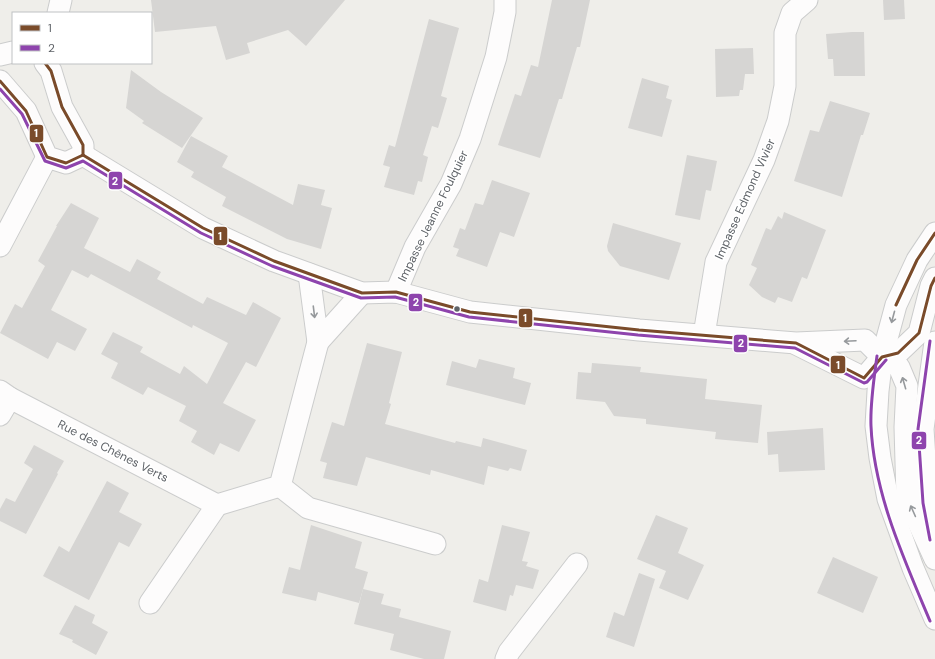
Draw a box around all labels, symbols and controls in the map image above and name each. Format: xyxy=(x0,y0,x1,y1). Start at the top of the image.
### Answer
legend xyxy=(12,12,152,64)
text: 1 xyxy=(48,20,52,36)
text: 2 xyxy=(48,40,55,56)
line badge: 1 xyxy=(29,124,44,143)
text: 1 xyxy=(34,126,38,140)
street label: Impasse Edmond Vivier xyxy=(711,136,779,262)
street label: Impasse Jeanne Foulquier xyxy=(394,147,472,284)
line badge: 2 xyxy=(108,171,123,190)
text: 2 xyxy=(112,174,118,188)
line badge: 1 xyxy=(213,226,228,246)
text: 1 xyxy=(218,229,222,243)
line badge: 2 xyxy=(408,293,423,312)
text: 2 xyxy=(413,295,419,309)
unlabelled marker xyxy=(452,304,462,314)
one-way arrow xyxy=(310,305,318,318)
line badge: 1 xyxy=(518,308,533,328)
one-way arrow xyxy=(888,310,896,323)
text: 1 xyxy=(523,311,527,325)
line badge: 2 xyxy=(733,334,748,353)
text: 2 xyxy=(738,336,744,350)
one-way arrow xyxy=(844,337,857,344)
line badge: 1 xyxy=(830,355,846,374)
text: 1 xyxy=(836,358,840,372)
one-way arrow xyxy=(900,376,908,389)
street label: Rue des Chênes Verts xyxy=(55,416,171,486)
line badge: 2 xyxy=(911,431,927,450)
text: 2 xyxy=(916,433,922,447)
one-way arrow xyxy=(909,505,916,517)

